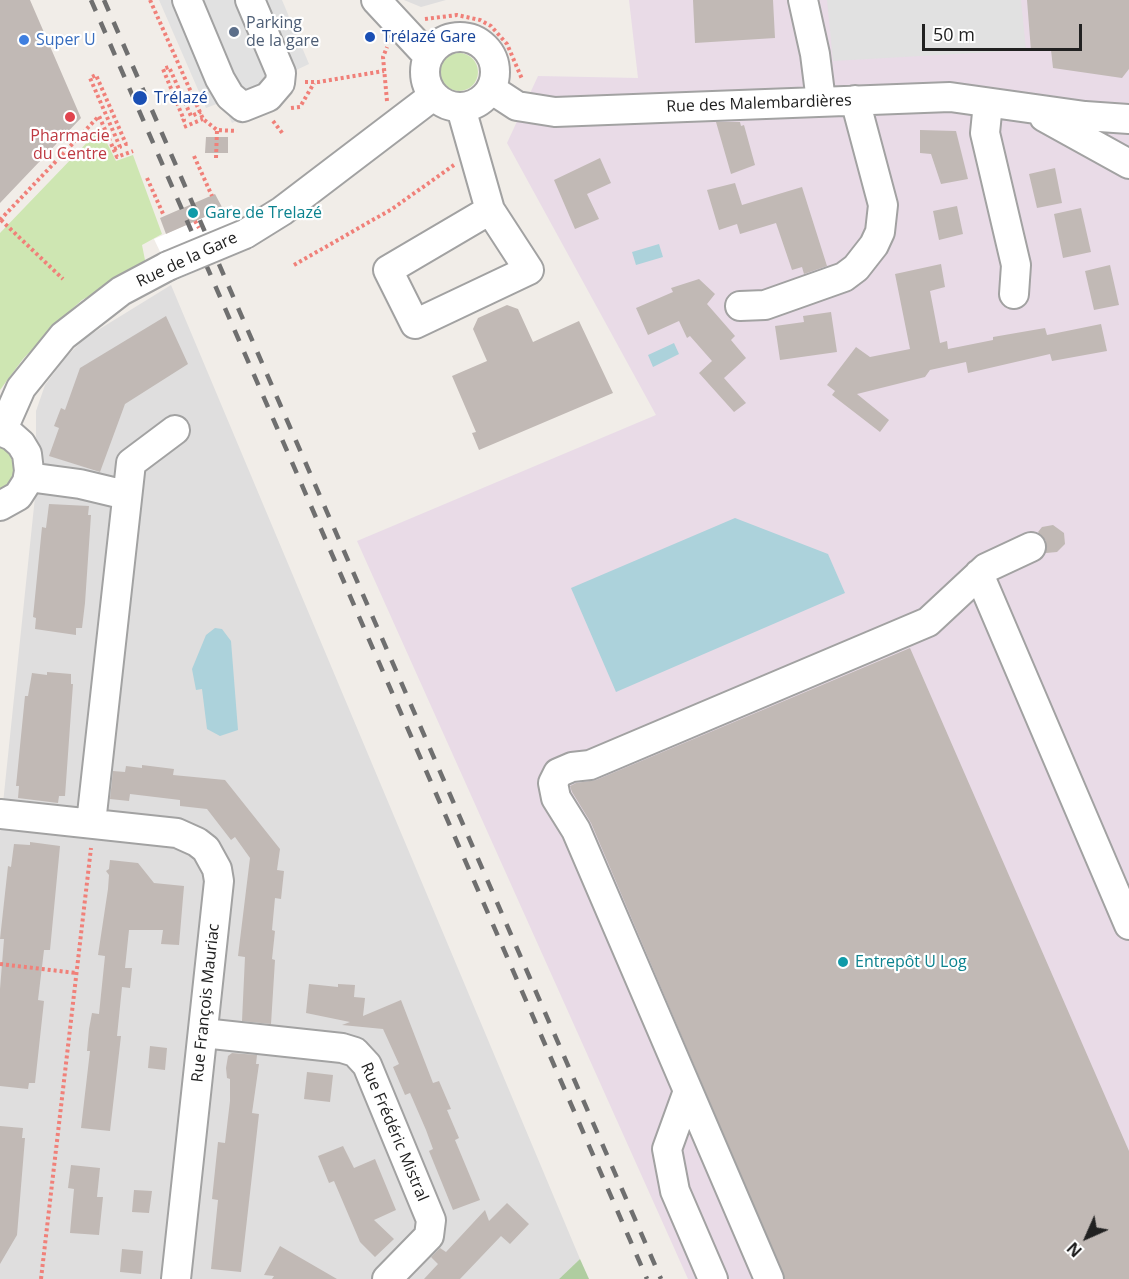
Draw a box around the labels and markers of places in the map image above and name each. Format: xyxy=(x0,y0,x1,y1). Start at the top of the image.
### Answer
place label: Parking de la gare xyxy=(246,13,319,51)
marker: Parking de la gare xyxy=(227,25,241,39)
place label: Trélazé Gare xyxy=(382,27,476,47)
place label: Super U xyxy=(36,30,96,50)
marker: Trélazé Gare xyxy=(363,30,377,44)
marker: Super U xyxy=(17,33,31,47)
place label: Trélazé xyxy=(154,88,208,108)
marker: Trélazé xyxy=(131,89,149,107)
marker: Pharmacie du Centre xyxy=(63,110,77,124)
place label: Pharmacie du Centre xyxy=(30,126,110,164)
place label: Gare de Trelazé xyxy=(205,203,322,223)
marker: Gare de Trelazé xyxy=(186,206,200,220)
place label: Entrepôt U Log xyxy=(855,952,967,972)
marker: Entrepôt U Log xyxy=(836,955,850,969)

